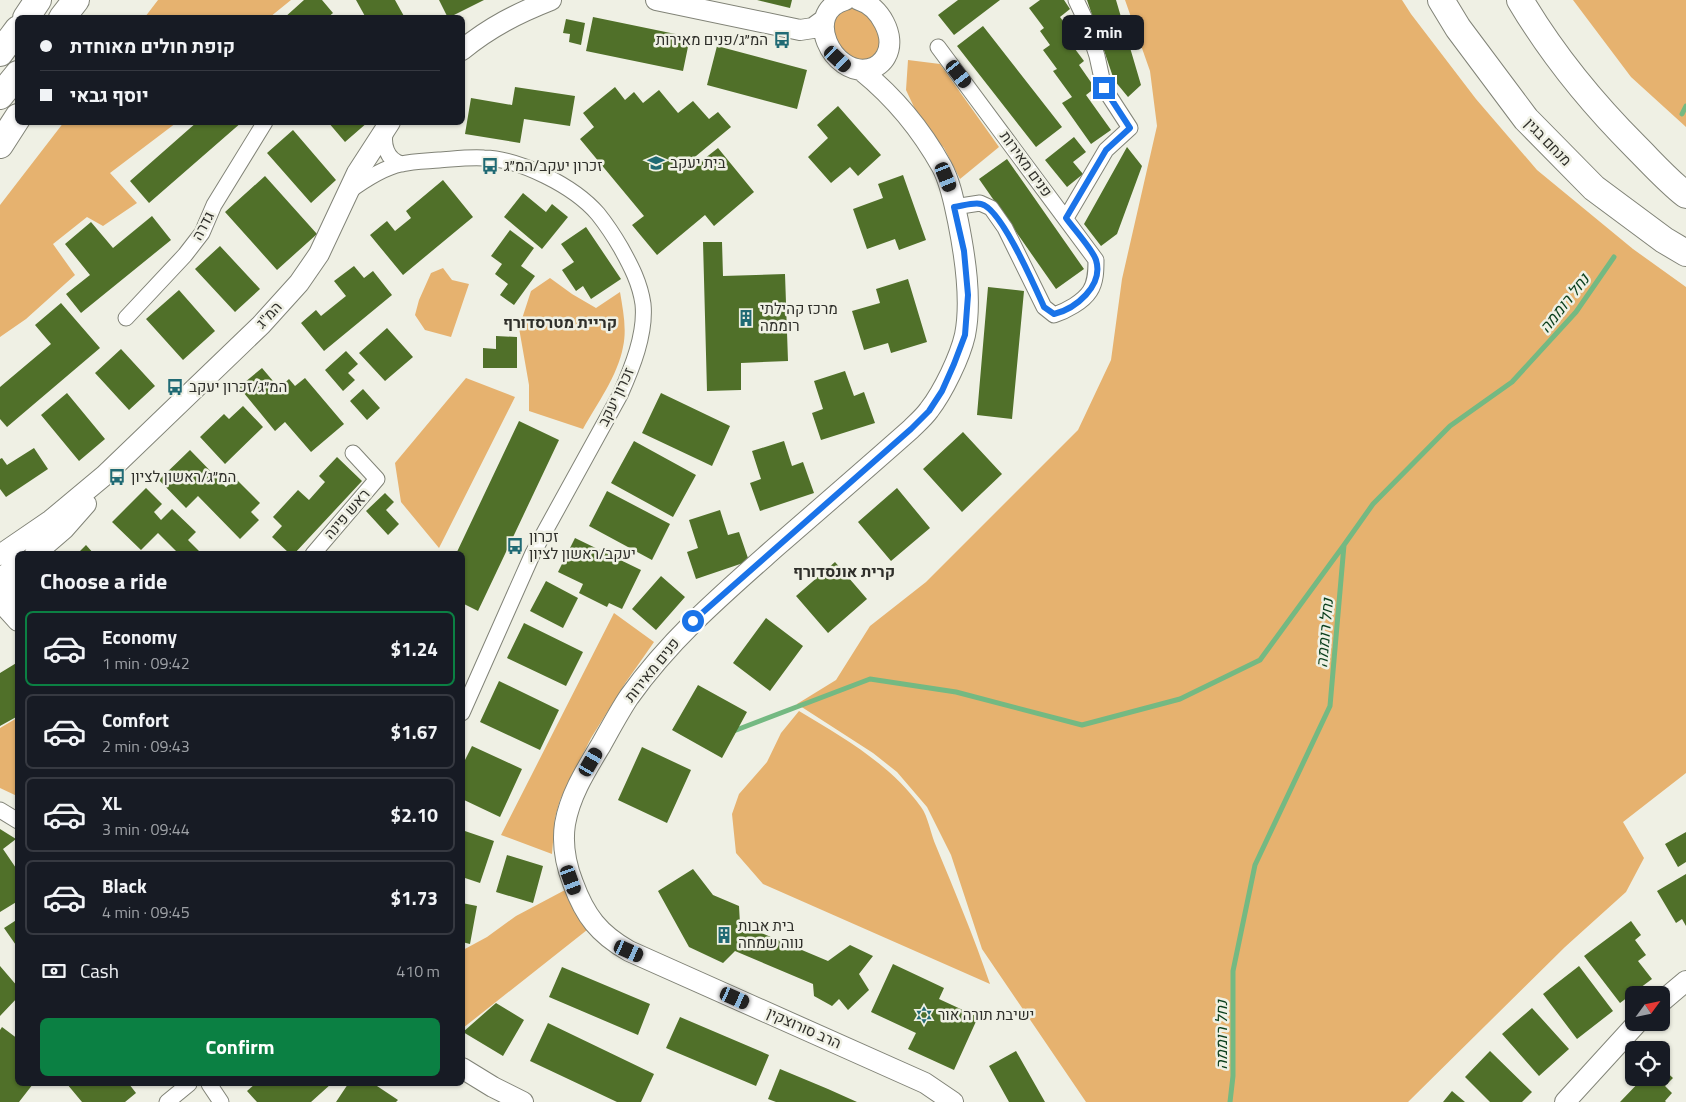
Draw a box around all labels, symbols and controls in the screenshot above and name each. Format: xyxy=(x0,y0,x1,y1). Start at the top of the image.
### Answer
callout: 2 min xyxy=(1063,16,1145,51)
text: 2 min xyxy=(1084,20,1122,44)
place label: המ״ג/פנים מאירות xyxy=(656,28,768,51)
bus stop icon: המ״ג/פנים מאירות xyxy=(772,30,792,50)
text: קופת חולים מאוחדת xyxy=(70,31,235,60)
car xyxy=(821,43,854,75)
car xyxy=(943,58,974,90)
route end xyxy=(1093,77,1115,99)
text: יוסף גבאי xyxy=(70,80,149,109)
street label: מנחם בגין xyxy=(1519,112,1577,171)
street label: פנים מאירות xyxy=(994,126,1058,202)
place label: בית יעקב xyxy=(670,151,726,174)
school or university icon: בית יעקב xyxy=(646,153,666,173)
place label: זכרון יעקב/המ״ג xyxy=(504,154,602,177)
bus stop icon: זכרון יעקב/המ״ג xyxy=(480,156,500,176)
car xyxy=(933,160,958,194)
street label: גדרה xyxy=(185,207,220,244)
water label: נחל רוממה xyxy=(1533,267,1596,338)
street label: המ"ג xyxy=(250,296,287,333)
place label: מרכז קהילתי רוממה xyxy=(760,297,838,337)
building icon: מרכז קהילתי רוממה xyxy=(736,308,756,328)
district label: קריית מטרסדורף xyxy=(503,310,617,334)
street label: זכרון יעקב xyxy=(591,363,640,430)
place label: המ״ג/זכרון יעקב xyxy=(189,375,287,398)
bus stop icon: המ״ג/זכרון יעקב xyxy=(165,377,185,397)
place label: המ״ג/ראשון לציון xyxy=(131,465,236,488)
bus stop icon: המ״ג/ראשון לציון xyxy=(107,467,127,487)
street label: ראש פינה xyxy=(318,483,375,544)
place label: זכרון יעקב/ראשון לציון xyxy=(529,525,636,565)
bus stop icon: זכרון יעקב/ראשון לציון xyxy=(505,536,525,556)
district label: קרית אונסדורף xyxy=(793,559,895,583)
text: Choose a ride xyxy=(40,564,167,598)
water label: נחל רוממה xyxy=(1309,596,1339,669)
route start xyxy=(682,610,704,632)
text: Economy xyxy=(102,622,177,651)
icon: car xyxy=(42,626,87,671)
street label: פנים מאירות xyxy=(618,633,685,707)
text: $1.24 xyxy=(391,634,438,663)
text: 1 min · 09:42 xyxy=(102,651,190,675)
text: Comfort xyxy=(102,705,169,734)
icon: car xyxy=(42,709,87,754)
text: $1.67 xyxy=(391,717,438,746)
text: 2 min · 09:43 xyxy=(102,734,190,758)
car xyxy=(577,745,604,779)
text: XL xyxy=(102,788,122,817)
icon: car xyxy=(42,792,87,837)
text: $2.10 xyxy=(391,800,438,829)
text: 3 min · 09:44 xyxy=(102,817,190,841)
car xyxy=(558,863,583,897)
text: Black xyxy=(102,871,147,900)
icon: car xyxy=(42,875,87,920)
text: $1.73 xyxy=(391,883,438,912)
text: 4 min · 09:45 xyxy=(102,900,190,924)
place label: בית אבות נווה שמחה xyxy=(738,914,804,954)
building icon: בית אבות נווה שמחה xyxy=(714,925,734,945)
car xyxy=(612,938,645,964)
text: Cash xyxy=(80,956,119,985)
icon: cash xyxy=(40,957,68,985)
text: 410 m xyxy=(396,959,440,983)
car xyxy=(718,985,751,1011)
north arrow xyxy=(1625,986,1670,1031)
map controls xyxy=(1625,986,1670,1086)
water label: נחל רוממה xyxy=(1209,999,1233,1070)
street label: הרב סורוצקין xyxy=(763,1001,845,1054)
place label: ישיבת תורה אור xyxy=(938,1003,1034,1026)
synagogue icon: ישיבת תורה אור xyxy=(914,1005,934,1025)
button: Confirm xyxy=(40,1018,440,1076)
button: locate xyxy=(1625,1041,1670,1086)

